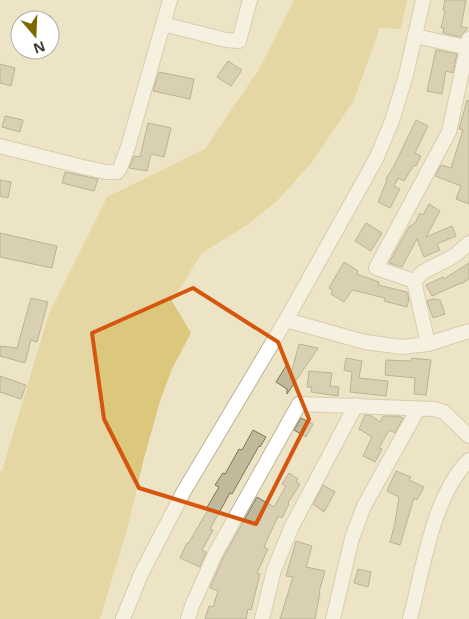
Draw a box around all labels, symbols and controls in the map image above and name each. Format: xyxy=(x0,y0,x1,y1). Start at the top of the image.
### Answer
north arrow xyxy=(10,10,60,60)
text: N xyxy=(31,37,48,59)

